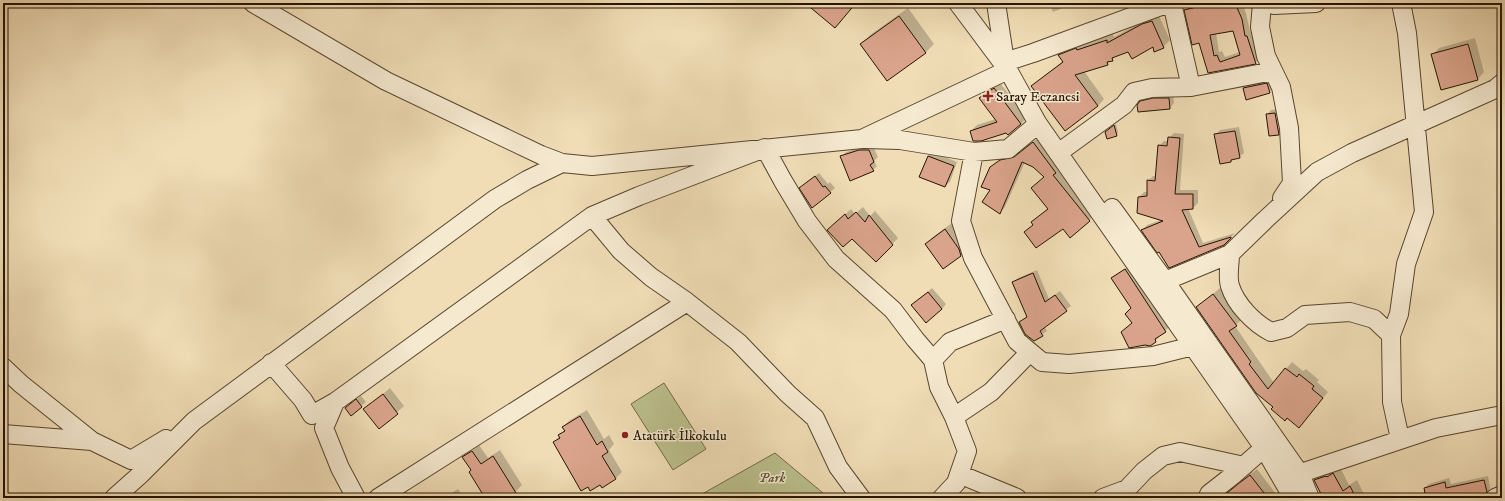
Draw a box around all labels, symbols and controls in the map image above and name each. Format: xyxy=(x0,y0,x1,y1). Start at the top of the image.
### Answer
place label: Saray Eczanesi xyxy=(996,88,1080,106)
marker: Saray Eczanesi xyxy=(983,91,993,101)
place label: Atatürk İlkokulu xyxy=(633,427,727,445)
marker: Atatürk İlkokulu xyxy=(620,430,630,440)
park label: Park xyxy=(759,469,785,487)

